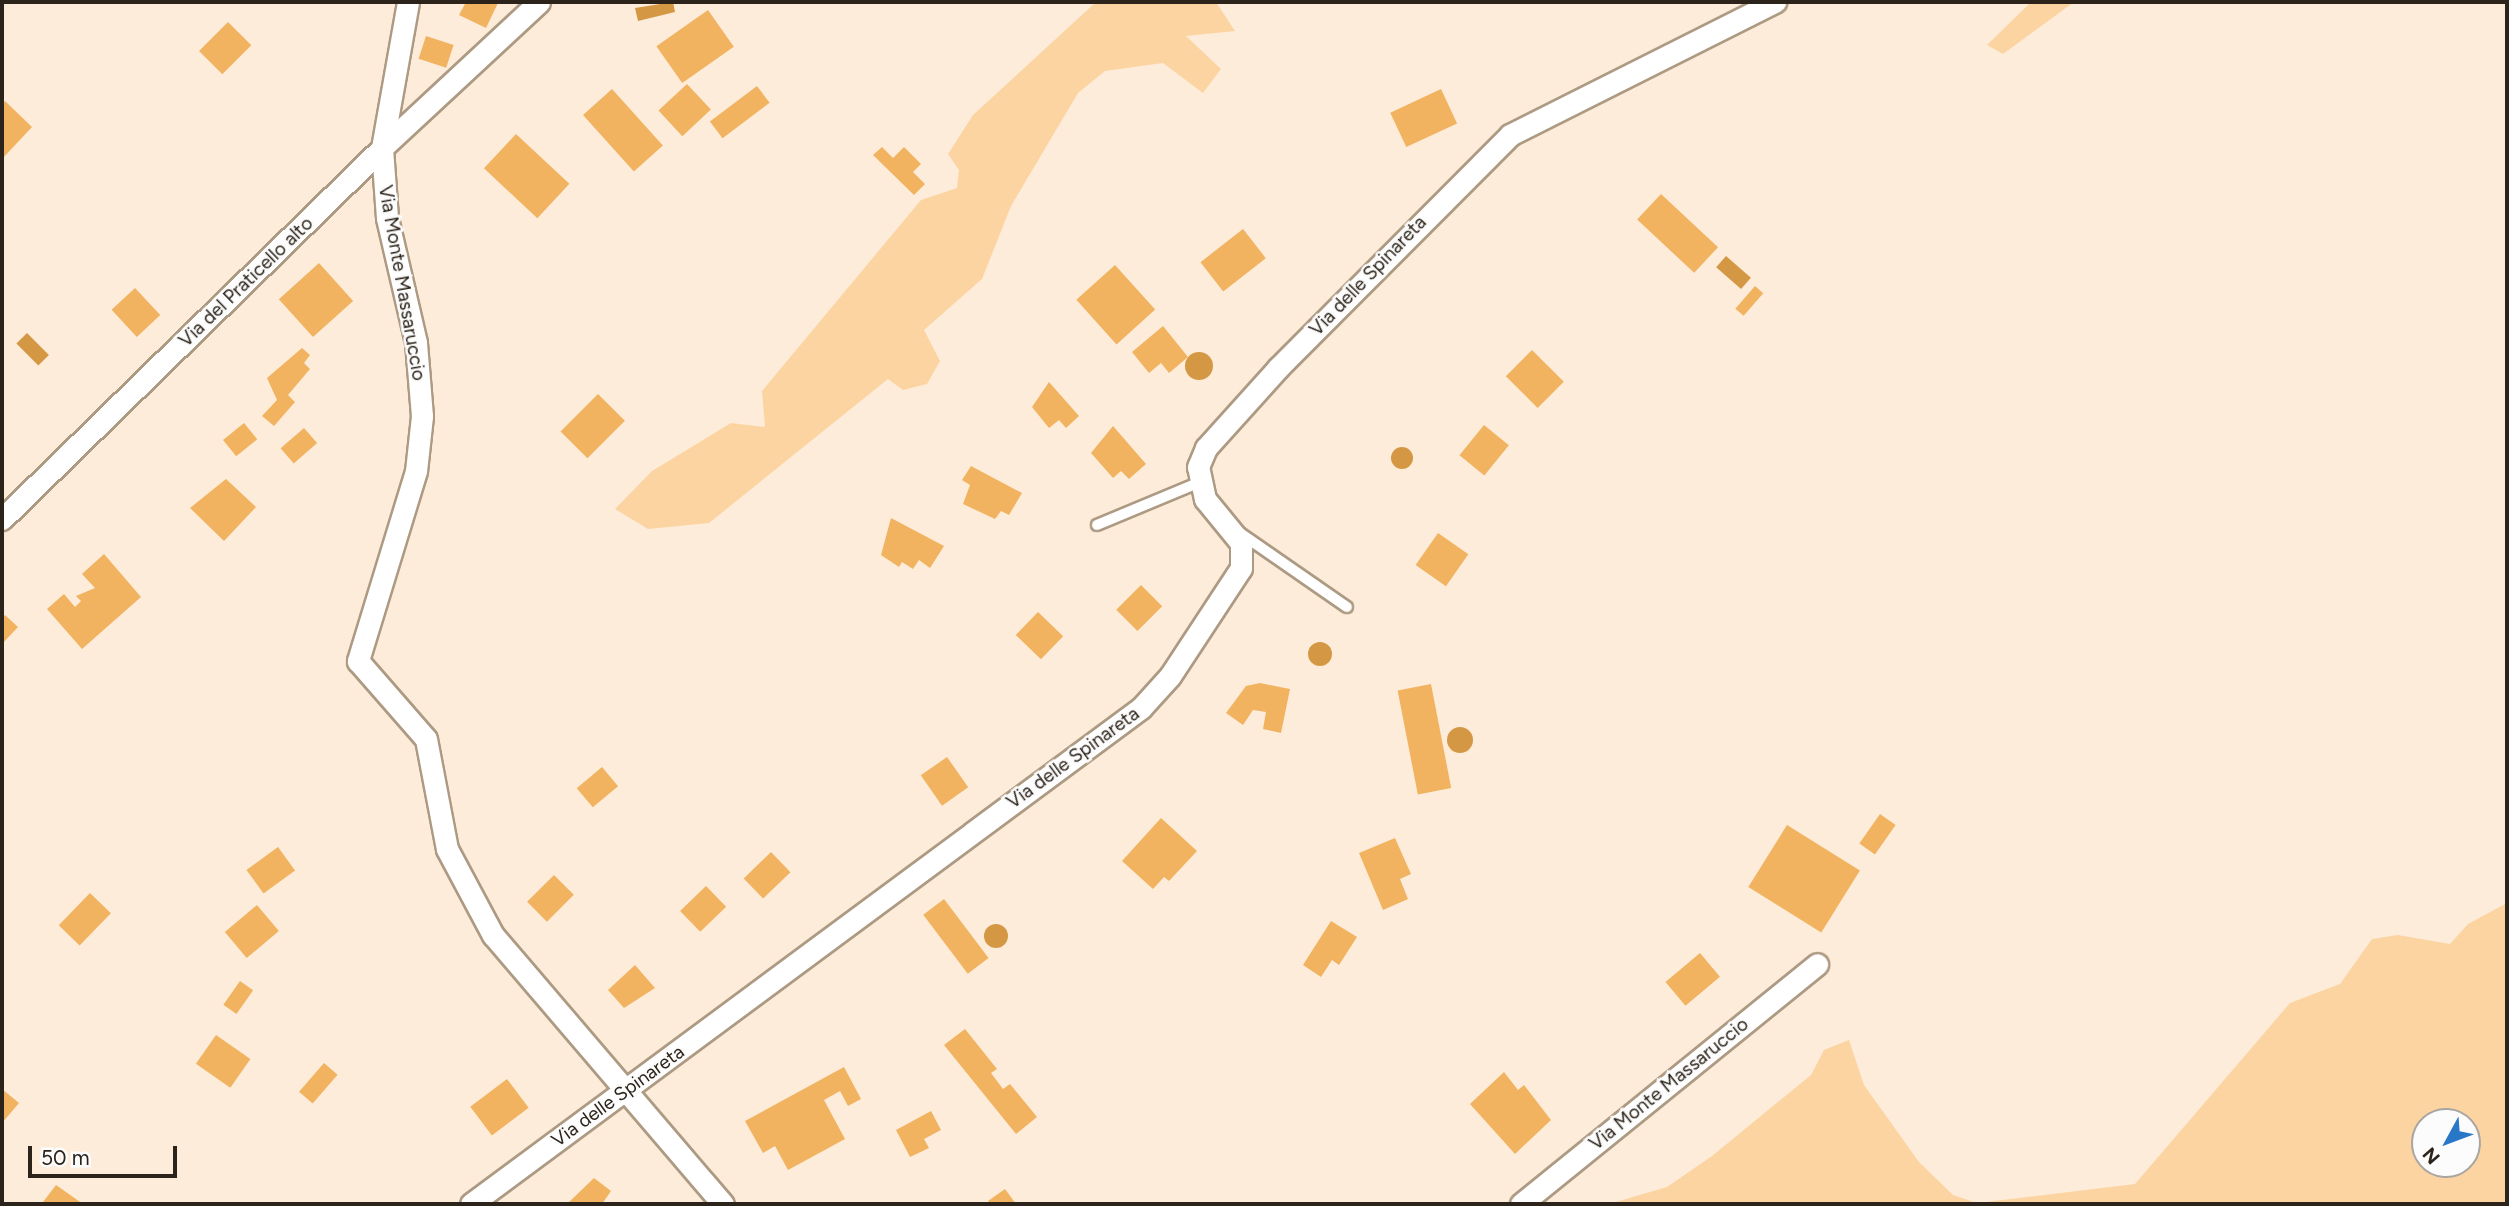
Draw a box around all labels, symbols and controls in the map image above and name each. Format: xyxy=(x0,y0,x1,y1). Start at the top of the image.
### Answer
street label: Via Monte Massaruccio xyxy=(374,184,430,382)
street label: Via delle Spinareta xyxy=(1305,211,1431,341)
street label: Via del Praticello alto xyxy=(174,212,318,352)
street label: Via delle Spinareta xyxy=(1002,702,1144,814)
street label: Via Monte Massaruccio xyxy=(1585,1013,1753,1155)
street label: Via delle Spinareta xyxy=(547,1040,689,1152)
north arrow xyxy=(2411,1108,2481,1178)
scale bar xyxy=(32,1132,180,1176)
text: N xyxy=(2418,1143,2445,1169)
text: 50 m xyxy=(41,1145,90,1170)

